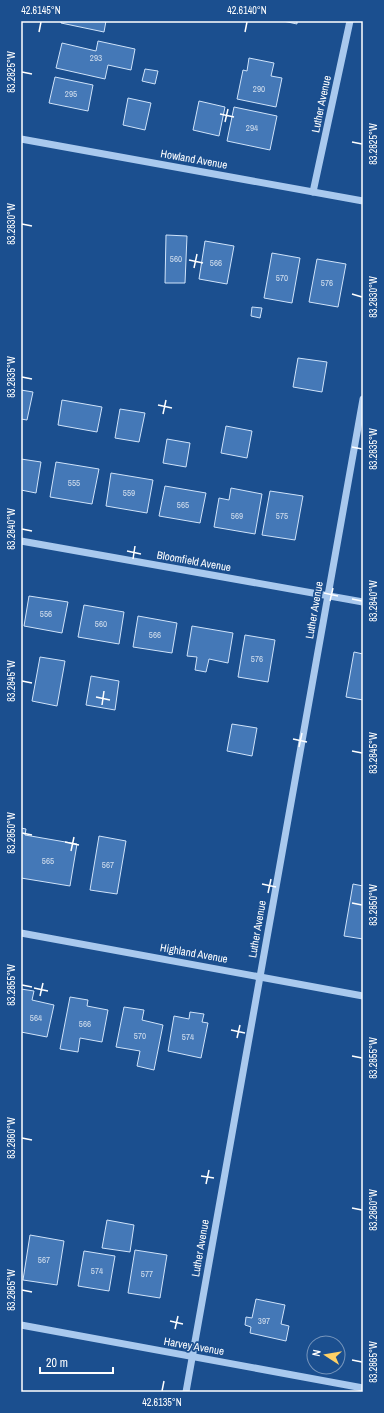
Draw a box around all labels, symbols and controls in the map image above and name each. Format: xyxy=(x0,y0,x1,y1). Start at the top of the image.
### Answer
text: 42.6145°N xyxy=(21,4,61,17)
text: 42.6140°N xyxy=(227,4,267,17)
text: 83.2825°W xyxy=(5,51,18,93)
house number: 293 xyxy=(90,52,102,64)
street label: Luther Avenue xyxy=(308,74,334,134)
house number: 290 xyxy=(253,83,265,95)
house number: 295 xyxy=(65,88,77,100)
house number: 294 xyxy=(246,122,258,134)
text: 83.2825°W xyxy=(367,123,380,165)
street label: Howland Avenue xyxy=(160,146,228,172)
text: 83.2830°W xyxy=(5,203,18,245)
house number: 560 xyxy=(170,253,182,265)
house number: 566 xyxy=(210,257,222,269)
house number: 570 xyxy=(276,272,288,284)
text: 83.2830°W xyxy=(367,276,380,318)
house number: 576 xyxy=(321,277,333,289)
text: 83.2835°W xyxy=(5,356,18,398)
text: 83.2835°W xyxy=(367,428,380,470)
house number: 555 xyxy=(68,477,80,489)
house number: 559 xyxy=(123,487,135,499)
house number: 565 xyxy=(177,499,189,511)
text: 83.2840°W xyxy=(5,508,18,550)
house number: 569 xyxy=(231,510,243,522)
house number: 575 xyxy=(276,510,288,522)
street label: Bloomfield Avenue xyxy=(156,548,232,574)
street label: Luther Avenue xyxy=(302,580,326,640)
text: 83.2840°W xyxy=(367,580,380,622)
house number: 556 xyxy=(40,608,52,620)
house number: 560 xyxy=(95,618,107,630)
house number: 566 xyxy=(149,629,161,641)
house number: 576 xyxy=(251,653,263,665)
text: 83.2845°W xyxy=(5,660,18,702)
text: 83.2845°W xyxy=(367,732,380,774)
text: 83.2850°W xyxy=(5,812,18,854)
house number: 565 xyxy=(42,855,54,867)
house number: 567 xyxy=(102,859,114,871)
text: 83.2850°W xyxy=(367,884,380,926)
street label: Luther Avenue xyxy=(245,899,269,959)
street label: Highland Avenue xyxy=(159,940,229,966)
text: 83.2855°W xyxy=(5,964,18,1006)
house number: 564 xyxy=(30,1012,42,1024)
house number: 566 xyxy=(79,1018,91,1030)
house number: 570 xyxy=(134,1030,146,1042)
house number: 574 xyxy=(182,1031,194,1043)
text: 83.2855°W xyxy=(367,1037,380,1079)
text: 83.2860°W xyxy=(5,1117,18,1159)
text: 83.2860°W xyxy=(367,1189,380,1231)
street label: Luther Avenue xyxy=(188,1218,212,1278)
house number: 567 xyxy=(38,1254,50,1266)
house number: 574 xyxy=(91,1265,103,1277)
house number: 577 xyxy=(141,1268,153,1280)
text: 83.2865°W xyxy=(5,1269,18,1311)
house number: 397 xyxy=(258,1315,270,1327)
street label: Harvey Avenue xyxy=(163,1334,225,1358)
north arrow xyxy=(306,1335,346,1375)
text: 83.2865°W xyxy=(367,1341,380,1383)
text: N xyxy=(309,1348,324,1358)
scale bar xyxy=(40,1349,113,1375)
text: 20 m xyxy=(46,1355,68,1371)
text: 42.6135°N xyxy=(142,1396,182,1409)

